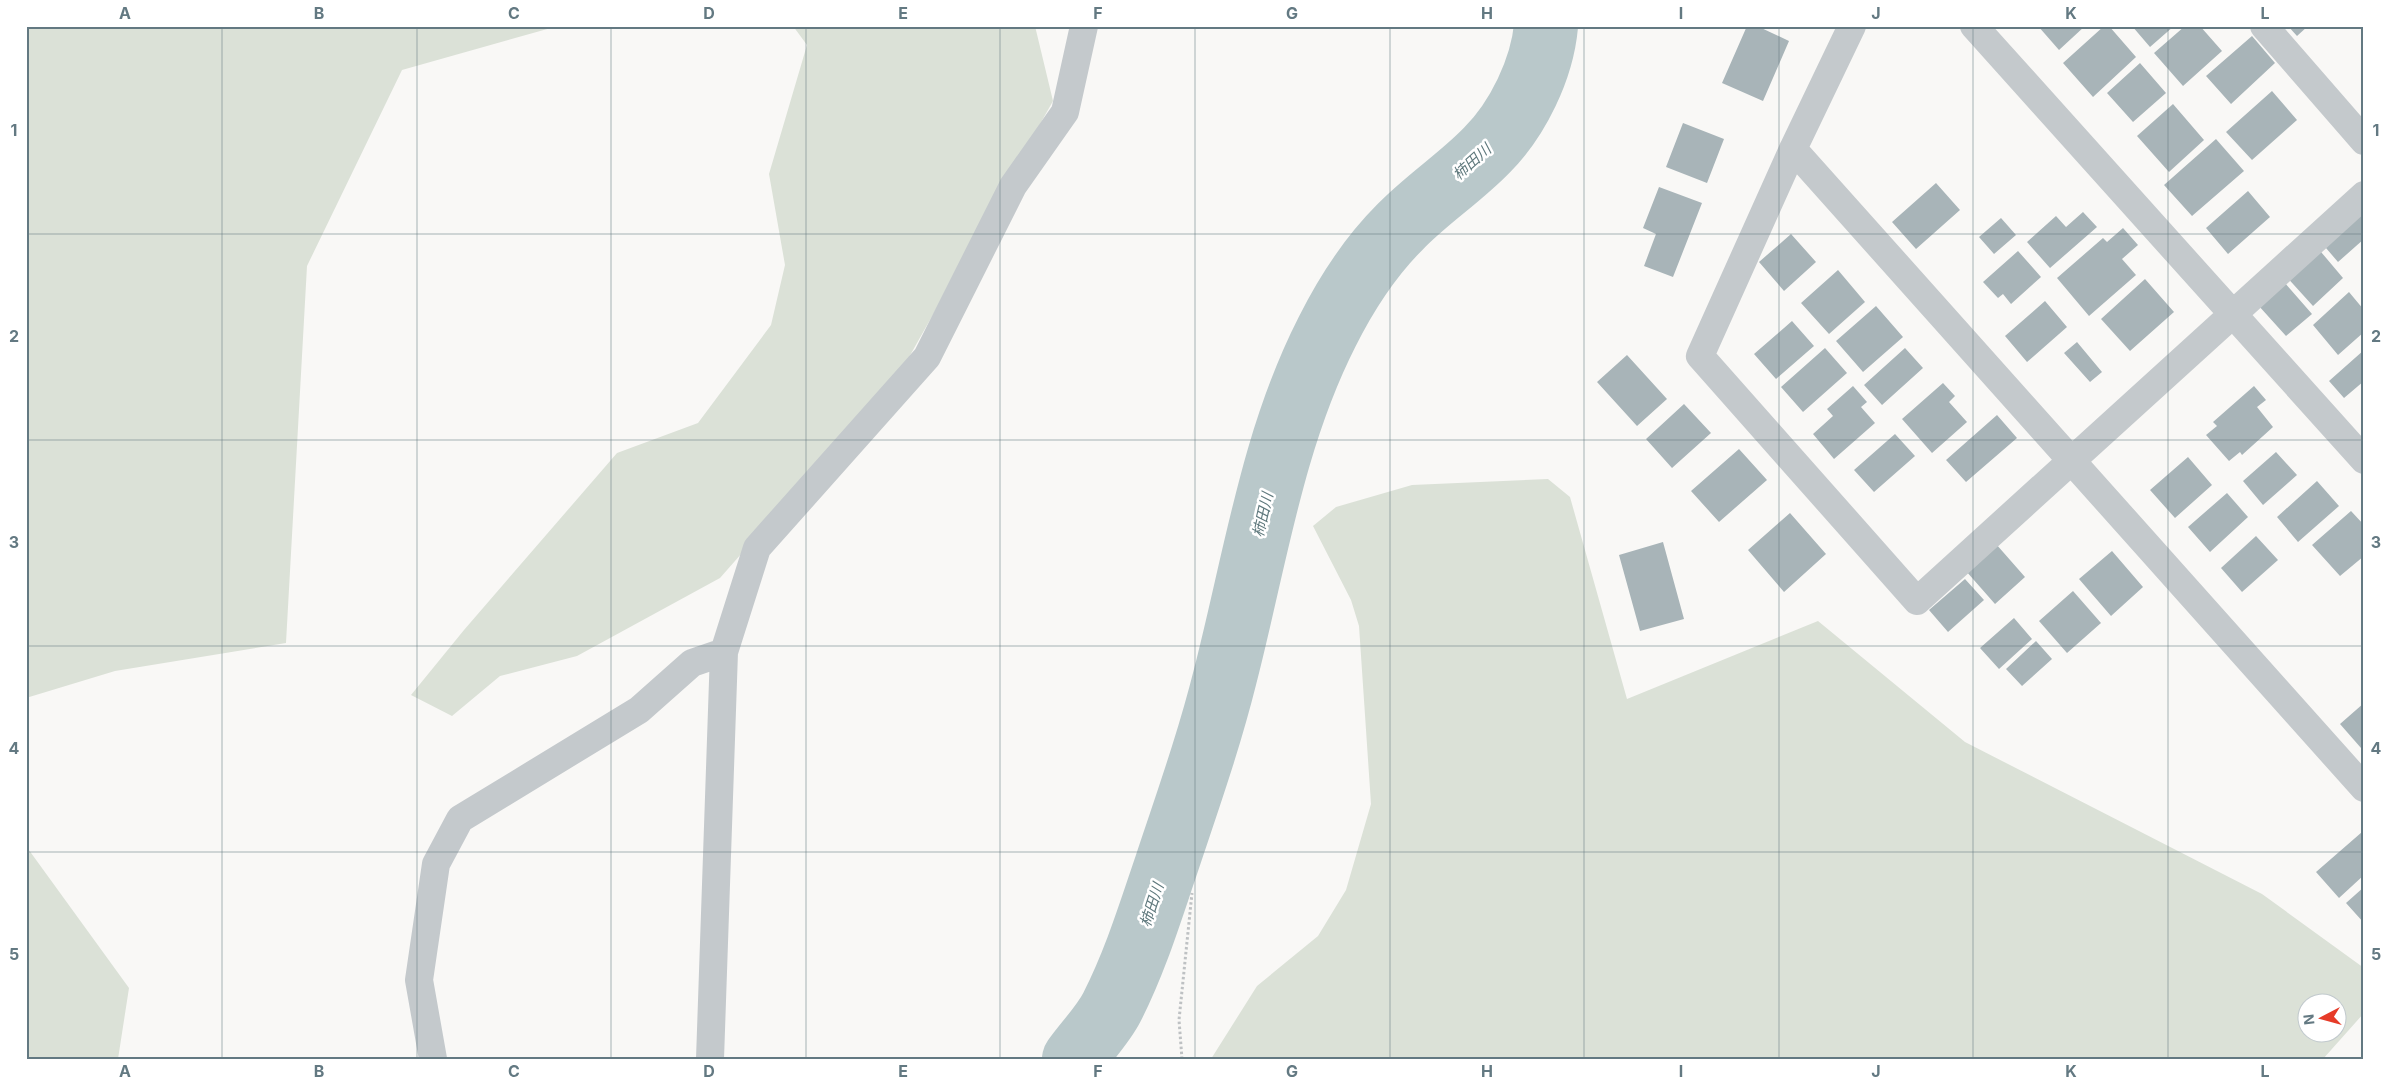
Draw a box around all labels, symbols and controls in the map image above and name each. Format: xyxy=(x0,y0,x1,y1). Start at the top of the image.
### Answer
text: A xyxy=(119,3,131,23)
text: B xyxy=(314,3,324,23)
text: C xyxy=(508,3,520,23)
text: D xyxy=(703,3,715,23)
text: E xyxy=(898,3,908,23)
text: F xyxy=(1093,3,1103,23)
text: G xyxy=(1286,3,1298,23)
text: H xyxy=(1481,3,1493,23)
text: I xyxy=(1679,3,1683,23)
text: J xyxy=(1871,3,1881,23)
text: K xyxy=(2065,3,2077,23)
text: L xyxy=(2260,3,2270,23)
text: 1 xyxy=(11,120,17,140)
text: 1 xyxy=(2373,120,2379,140)
water label: 柿田川 xyxy=(1449,138,1496,184)
text: 2 xyxy=(9,326,19,346)
text: 2 xyxy=(2371,326,2381,346)
water label: 柿田川 xyxy=(1248,489,1277,539)
text: 3 xyxy=(9,532,19,552)
text: 3 xyxy=(2371,532,2381,552)
text: 4 xyxy=(9,738,20,758)
text: 4 xyxy=(2371,738,2382,758)
water label: 柿田川 xyxy=(1136,879,1168,929)
text: 5 xyxy=(9,944,19,964)
text: 5 xyxy=(2371,944,2381,964)
north arrow xyxy=(2298,992,2348,1042)
text: N xyxy=(2300,1013,2318,1026)
text: A xyxy=(119,1061,131,1081)
text: B xyxy=(314,1061,324,1081)
text: C xyxy=(508,1061,520,1081)
text: D xyxy=(703,1061,715,1081)
text: E xyxy=(898,1061,908,1081)
text: F xyxy=(1093,1061,1103,1081)
text: G xyxy=(1286,1061,1298,1081)
text: H xyxy=(1481,1061,1493,1081)
text: I xyxy=(1679,1061,1683,1081)
text: J xyxy=(1871,1061,1881,1081)
text: K xyxy=(2065,1061,2077,1081)
text: L xyxy=(2260,1061,2270,1081)

